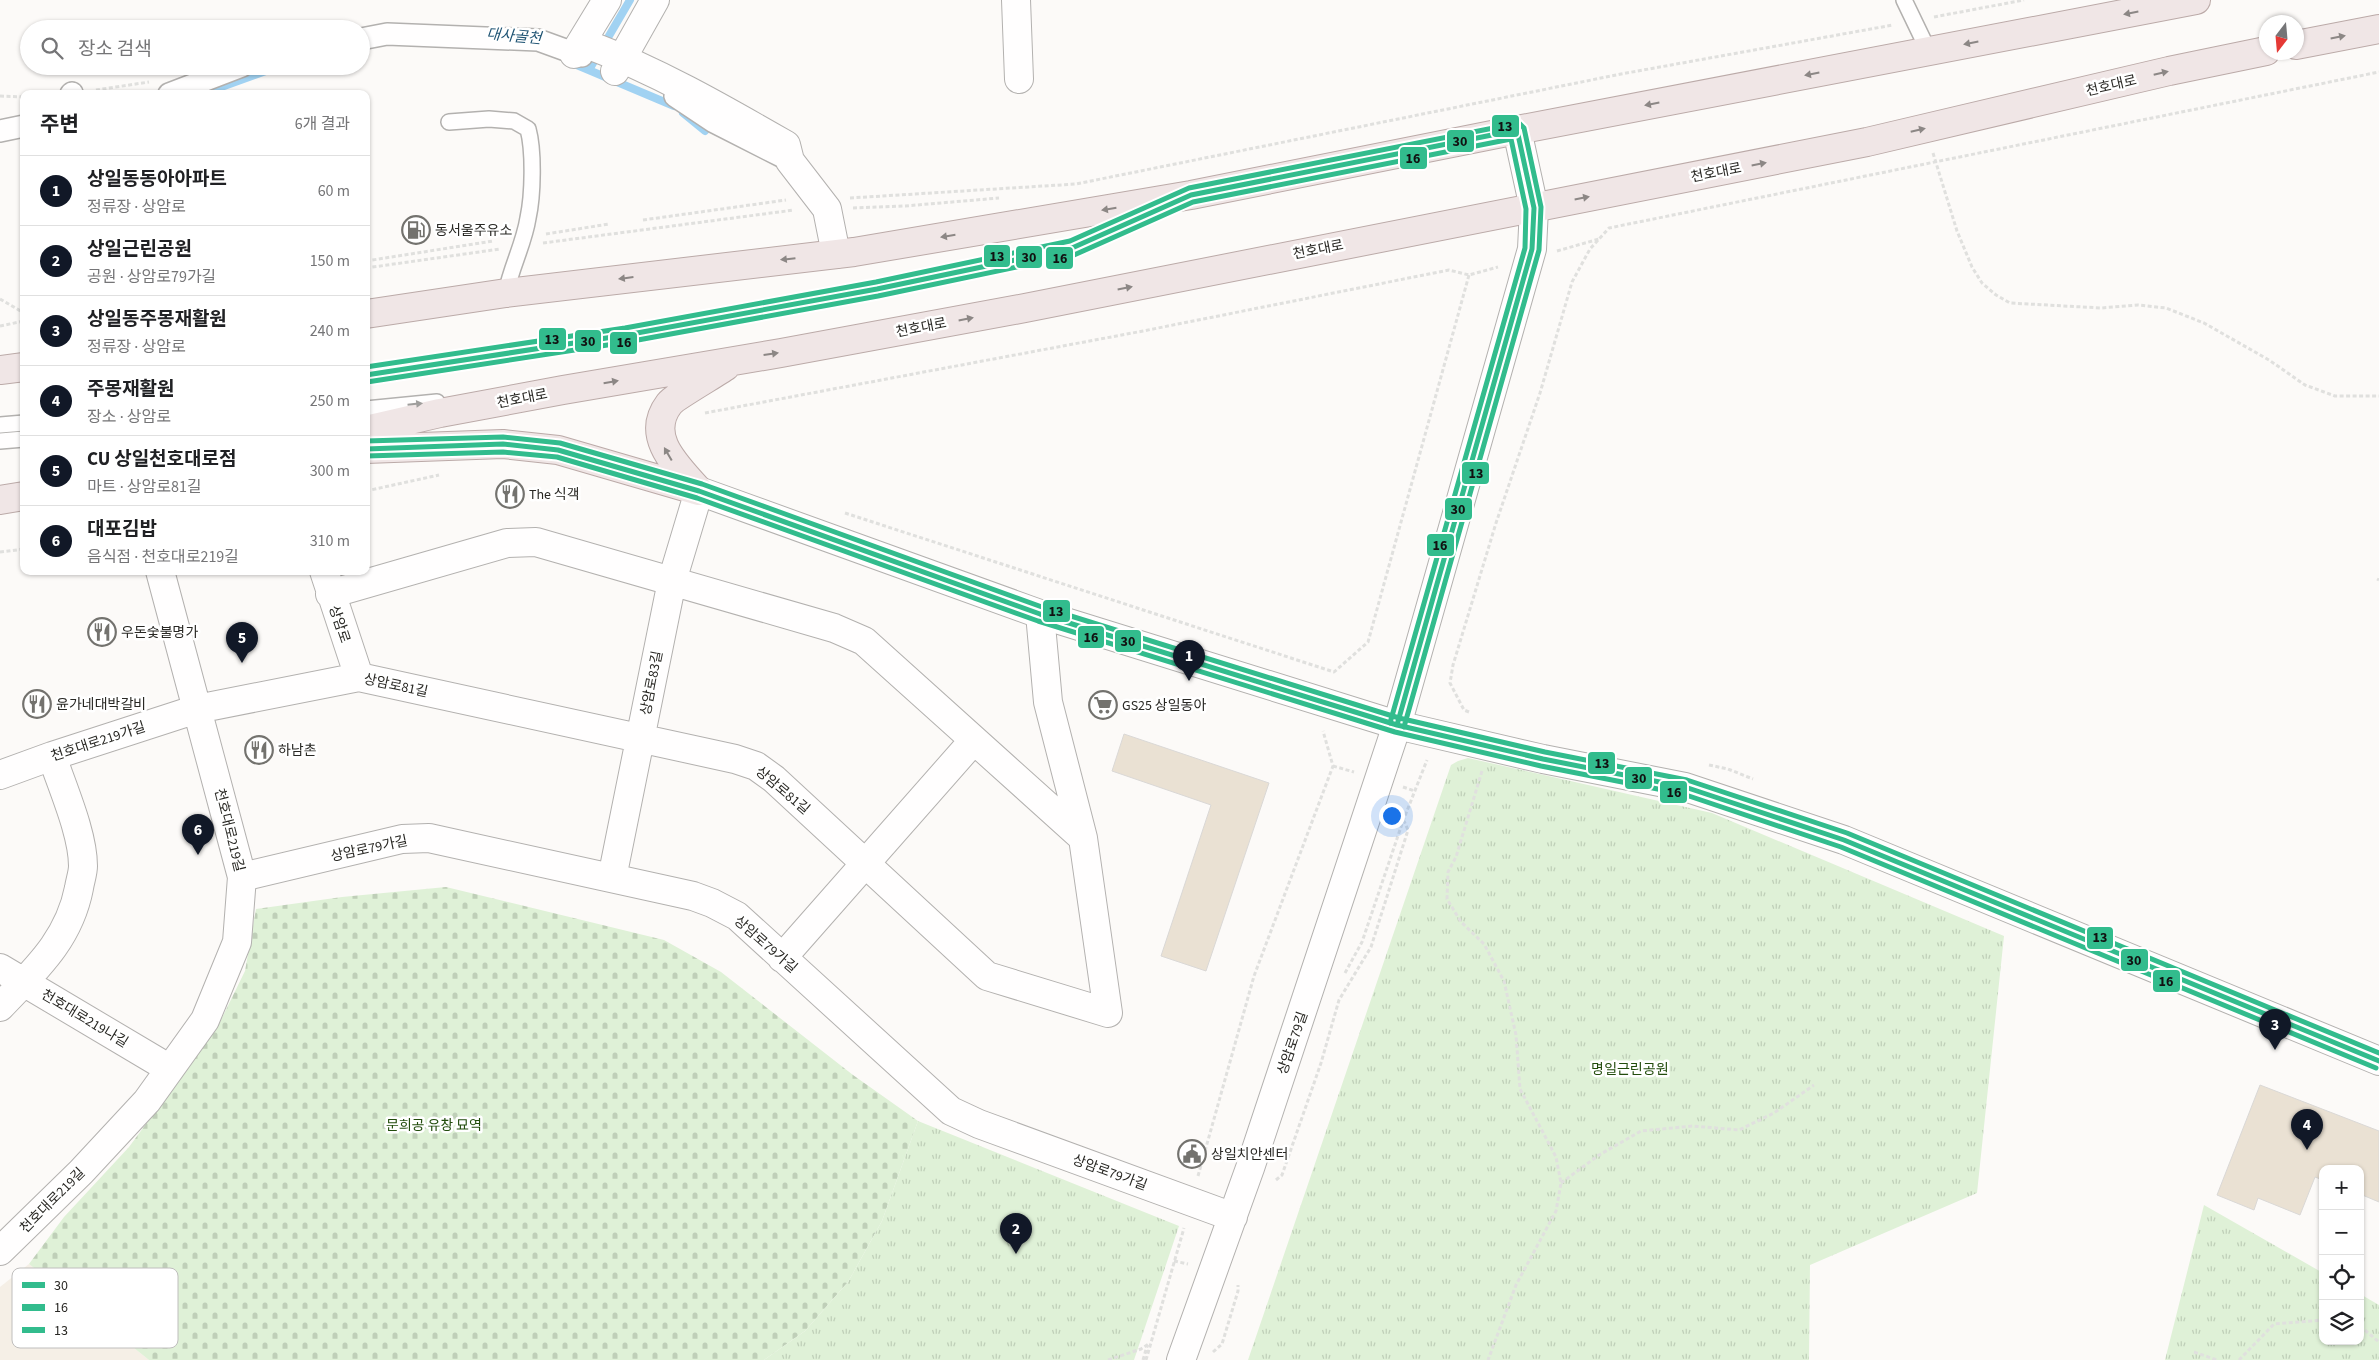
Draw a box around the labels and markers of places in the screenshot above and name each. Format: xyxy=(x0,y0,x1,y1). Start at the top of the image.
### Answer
fuel station icon: 동서울주유소 xyxy=(401,215,431,245)
place label: 동서울주유소 xyxy=(435,221,512,241)
restaurant icon: The 식객 xyxy=(495,479,525,509)
place label: The 식객 xyxy=(529,485,580,505)
restaurant icon: 우돈숯불명가 xyxy=(87,617,117,647)
pin: 5 xyxy=(226,622,258,663)
place label: 우돈숯불명가 xyxy=(121,623,198,643)
pin: 1 xyxy=(1173,640,1205,681)
restaurant icon: 윤가네대박갈비 xyxy=(22,689,52,719)
supermarket icon: GS25 상일동아 xyxy=(1088,690,1118,720)
place label: 윤가네대박갈비 xyxy=(56,695,146,715)
place label: GS25 상일동아 xyxy=(1122,696,1206,716)
restaurant icon: 하남촌 xyxy=(244,735,274,765)
place label: 하남촌 xyxy=(278,741,317,761)
pin: 6 xyxy=(182,814,214,855)
pin: 3 xyxy=(2259,1009,2291,1050)
pin: 4 xyxy=(2291,1109,2323,1150)
public building icon: 상일치안센터 xyxy=(1177,1139,1207,1169)
place label: 상일치안센터 xyxy=(1211,1145,1288,1165)
pin: 2 xyxy=(1000,1213,1032,1254)

